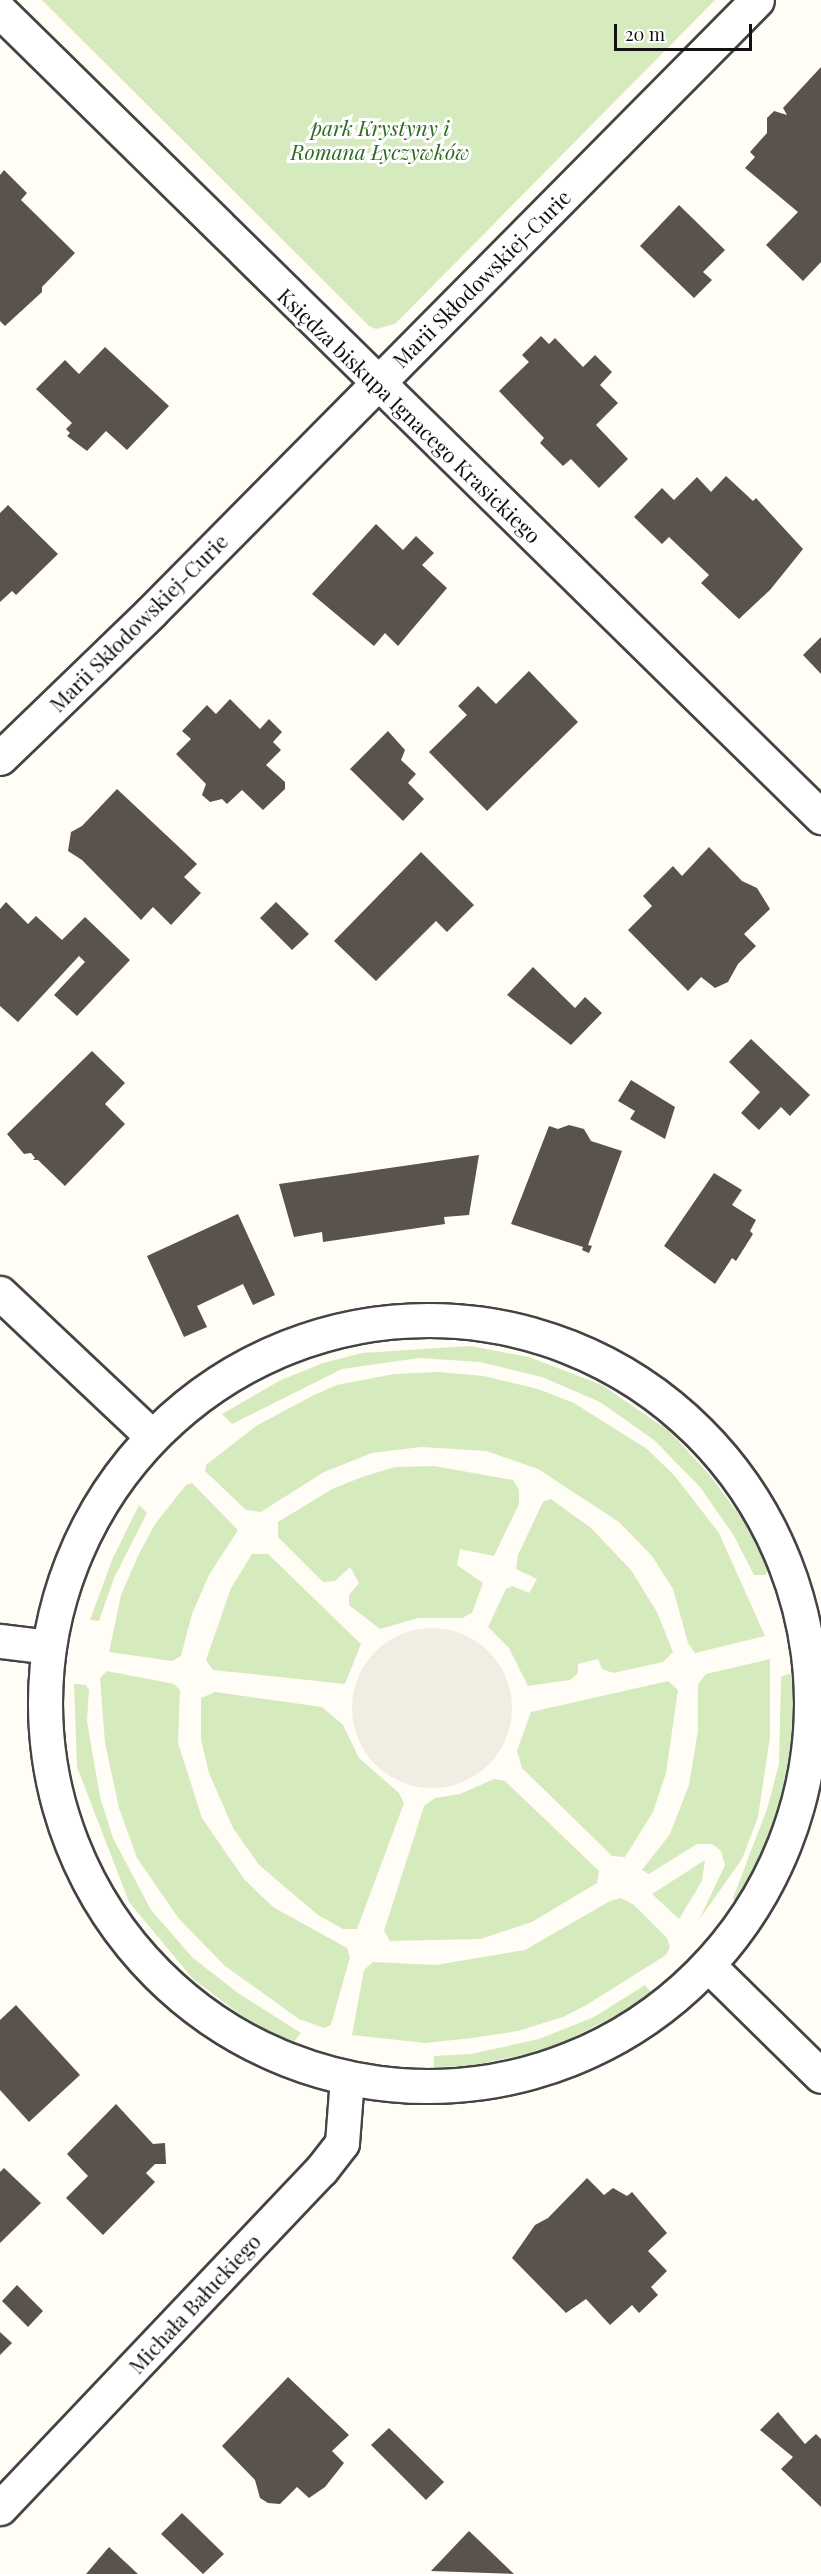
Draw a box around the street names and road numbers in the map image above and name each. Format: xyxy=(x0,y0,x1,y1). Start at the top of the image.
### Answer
street label: Marii Skłodowskiej-Curie xyxy=(387,184,575,372)
street label: Księdza biskupa Ignacego Krasickiego xyxy=(273,282,547,548)
street label: Marii Skłodowskiej-Curie xyxy=(44,528,232,716)
street label: Michała Bałuckiego xyxy=(123,2228,265,2378)

